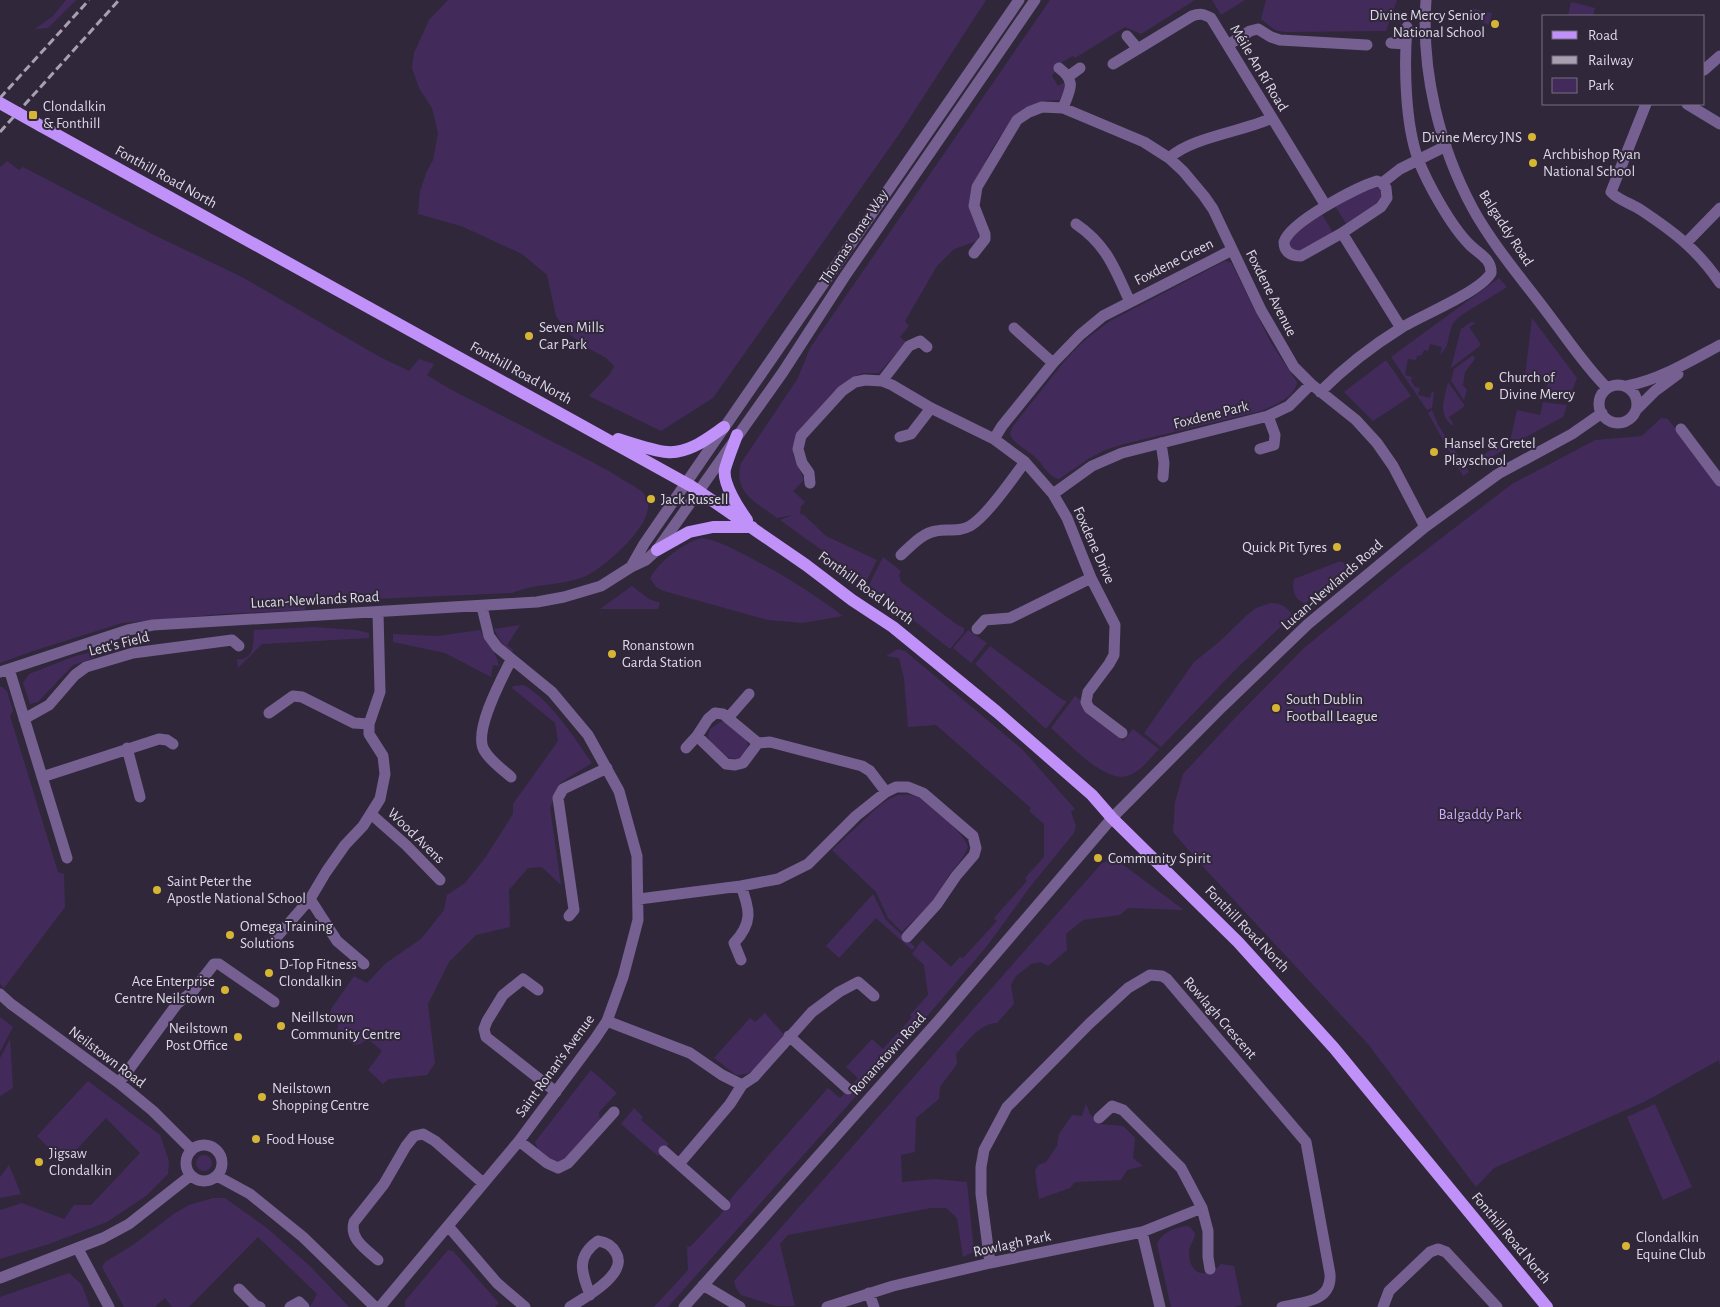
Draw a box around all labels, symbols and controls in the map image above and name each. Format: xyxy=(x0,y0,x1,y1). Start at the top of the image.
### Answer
place label: Divine Mercy Senior National School xyxy=(1370,8,1485,40)
legend xyxy=(1542,15,1705,105)
marker: Divine Mercy Senior National School xyxy=(1489,18,1501,30)
street label: Méile An Rí Road xyxy=(1227,22,1291,114)
text: Road xyxy=(1588,28,1618,43)
text: Railway xyxy=(1588,53,1634,68)
text: Park xyxy=(1588,78,1614,93)
place label: Clondalkin & Fonthill xyxy=(43,99,106,131)
marker: Clondalkin & Fonthill xyxy=(27,109,39,121)
place label: Divine Mercy JNS xyxy=(1422,130,1522,145)
marker: Divine Mercy JNS xyxy=(1526,131,1538,143)
street label: Fonthill Road North xyxy=(113,143,219,211)
place label: Archbishop Ryan National School xyxy=(1543,147,1641,179)
marker: Archbishop Ryan National School xyxy=(1527,157,1539,169)
street label: Thomas Omer Way xyxy=(817,186,891,287)
street label: Balgaddy Road xyxy=(1476,187,1536,269)
street label: Foxdene Green xyxy=(1132,236,1216,288)
street label: Foxdene Avenue xyxy=(1243,247,1299,339)
place label: Seven Mills Car Park xyxy=(539,320,604,352)
marker: Seven Mills Car Park xyxy=(523,330,535,342)
street label: Fonthill Road North xyxy=(468,339,574,407)
place label: Church of Divine Mercy xyxy=(1499,370,1575,402)
marker: Church of Divine Mercy xyxy=(1483,380,1495,392)
street label: Foxdene Park xyxy=(1172,398,1250,432)
place label: Hansel & Gretel Playschool xyxy=(1444,436,1536,468)
marker: Hansel & Gretel Playschool xyxy=(1428,446,1440,458)
place label: Jack Russell xyxy=(661,492,728,507)
marker: Jack Russell xyxy=(645,493,657,505)
street label: Foxdene Drive xyxy=(1070,504,1118,586)
street label: Lucan-Newlands Road xyxy=(1278,537,1386,633)
place label: Quick Pit Tyres xyxy=(1242,540,1327,555)
marker: Quick Pit Tyres xyxy=(1331,541,1343,553)
street label: Fonthill Road North xyxy=(816,548,916,628)
street label: Lucan-Newlands Road xyxy=(250,589,380,611)
street label: Lett's Field xyxy=(87,629,151,659)
place label: Ronanstown Garda Station xyxy=(622,638,702,670)
marker: Ronanstown Garda Station xyxy=(606,648,618,660)
place label: South Dublin Football League xyxy=(1286,692,1378,724)
marker: South Dublin Football League xyxy=(1270,702,1282,714)
street label: Wood Avens xyxy=(385,805,447,867)
park label: Balgaddy Park xyxy=(1438,807,1522,822)
place label: Community Spirit xyxy=(1108,851,1211,866)
marker: Community Spirit xyxy=(1092,852,1104,864)
place label: Saint Peter the Apostle National School xyxy=(167,874,306,906)
street label: Fonthill Road North xyxy=(1202,883,1292,975)
marker: Saint Peter the Apostle National School xyxy=(151,884,163,896)
place label: Omega Training Solutions xyxy=(240,919,334,951)
marker: Omega Training Solutions xyxy=(224,929,236,941)
place label: D-Top Fitness Clondalkin xyxy=(279,957,357,989)
marker: D-Top Fitness Clondalkin xyxy=(263,967,275,979)
place label: Ace Enterprise Centre Neilstown xyxy=(115,974,215,1006)
street label: Rowlagh Crescent xyxy=(1180,974,1260,1062)
marker: Ace Enterprise Centre Neilstown xyxy=(219,984,231,996)
place label: Neillstown Community Centre xyxy=(291,1010,401,1042)
street label: Ronanstown Road xyxy=(847,1010,929,1098)
street label: Saint Ronan's Avenue xyxy=(513,1012,597,1120)
marker: Neillstown Community Centre xyxy=(275,1020,287,1032)
place label: Neilstown Post Office xyxy=(166,1021,228,1053)
street label: Neilstown Road xyxy=(66,1023,148,1091)
marker: Neilstown Post Office xyxy=(232,1031,244,1043)
place label: Neilstown Shopping Centre xyxy=(272,1081,369,1113)
marker: Neilstown Shopping Centre xyxy=(256,1091,268,1103)
place label: Food House xyxy=(266,1132,334,1147)
marker: Food House xyxy=(250,1133,262,1145)
place label: Jigsaw Clondalkin xyxy=(49,1146,112,1178)
marker: Jigsaw Clondalkin xyxy=(33,1156,45,1168)
street label: Fonthill Road North xyxy=(1469,1190,1553,1286)
street label: Rowlagh Park xyxy=(972,1228,1052,1260)
place label: Clondalkin Equine Club xyxy=(1636,1230,1706,1262)
marker: Clondalkin Equine Club xyxy=(1620,1240,1632,1252)

